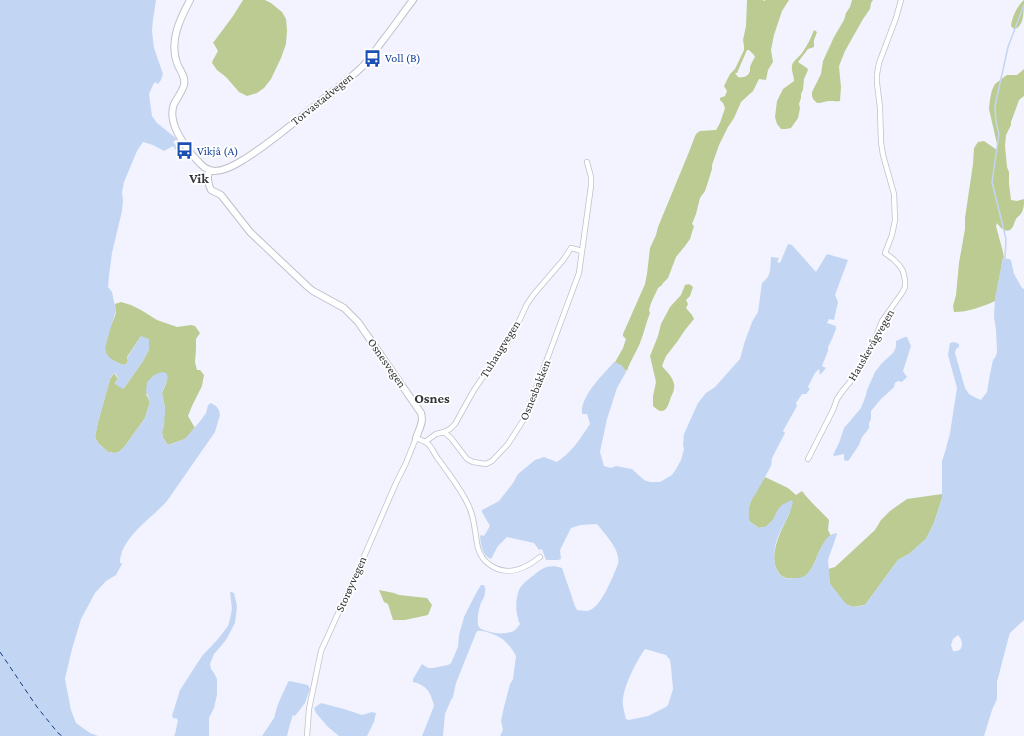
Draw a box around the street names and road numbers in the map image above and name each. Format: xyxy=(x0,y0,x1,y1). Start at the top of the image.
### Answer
street label: Torvastadvegen xyxy=(288,69,356,128)
street label: Hauskevågvegen xyxy=(845,306,897,383)
street label: Tuhaugvegen xyxy=(477,317,523,380)
street label: Osnesvegen xyxy=(365,336,409,391)
street label: Osnesbakken xyxy=(517,357,554,422)
street label: Storøyvegen xyxy=(333,554,370,614)

